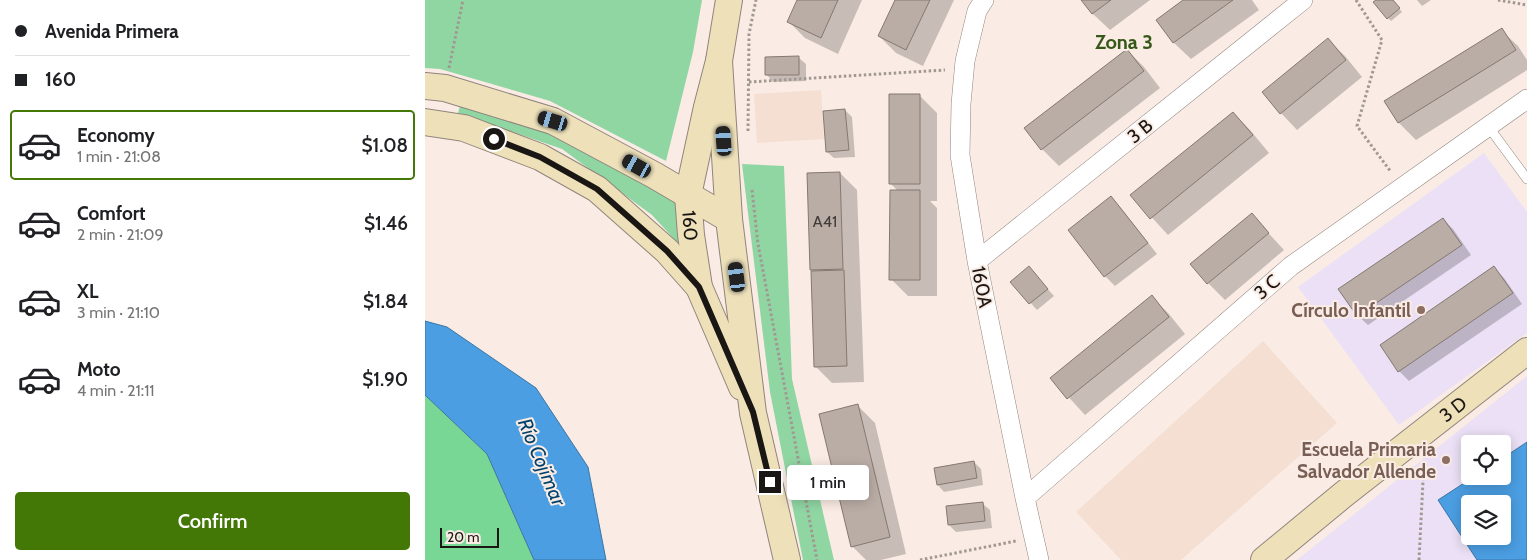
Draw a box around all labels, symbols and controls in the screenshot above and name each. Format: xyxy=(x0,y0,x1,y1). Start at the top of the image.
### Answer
text: Avenida Primera xyxy=(45,20,179,43)
district label: Zona 3 xyxy=(1095,30,1153,54)
text: 160 xyxy=(45,68,76,91)
car xyxy=(536,109,569,133)
street label: 3 B xyxy=(1123,114,1157,148)
icon: car xyxy=(17,123,62,168)
text: Economy xyxy=(77,124,155,147)
car xyxy=(715,126,732,156)
route start xyxy=(483,128,505,150)
text: $1.08 xyxy=(361,134,408,157)
text: 1 min · 21:08 xyxy=(77,147,161,166)
car xyxy=(620,152,653,180)
icon: car xyxy=(17,201,62,246)
text: Comfort xyxy=(77,202,146,225)
street label: 160 xyxy=(678,210,703,241)
text: $1.46 xyxy=(364,212,408,235)
house number: A41 xyxy=(813,212,837,231)
text: 2 min · 21:09 xyxy=(77,225,164,244)
car xyxy=(727,261,746,293)
street label: 160A xyxy=(967,264,997,310)
street label: 3 C xyxy=(1250,270,1285,304)
icon: car xyxy=(17,279,62,324)
text: XL xyxy=(77,280,98,303)
text: $1.84 xyxy=(363,290,408,313)
place label: Círculo Infantil xyxy=(1291,299,1411,322)
text: 3 min · 21:10 xyxy=(77,303,160,322)
marker: Círculo Infantil xyxy=(1415,304,1427,316)
icon: car xyxy=(17,357,62,402)
text: Moto xyxy=(77,358,121,381)
text: $1.90 xyxy=(362,368,408,391)
text: 4 min · 21:11 xyxy=(77,381,155,400)
street label: 3 D xyxy=(1435,391,1471,427)
water label: Río Cojímar xyxy=(513,415,571,510)
map controls xyxy=(1461,435,1511,545)
button: locate xyxy=(1461,435,1511,485)
place label: Escuela Primaria Salvador Allende xyxy=(1297,438,1437,483)
marker: Escuela Primaria Salvador Allende xyxy=(1440,454,1452,466)
callout: 1 min xyxy=(787,464,870,500)
route end xyxy=(759,471,781,493)
text: 1 min xyxy=(810,473,846,492)
button: Confirm xyxy=(15,492,410,550)
button: layers xyxy=(1461,495,1511,545)
scale bar xyxy=(440,525,499,548)
text: 20 m xyxy=(447,528,480,546)

